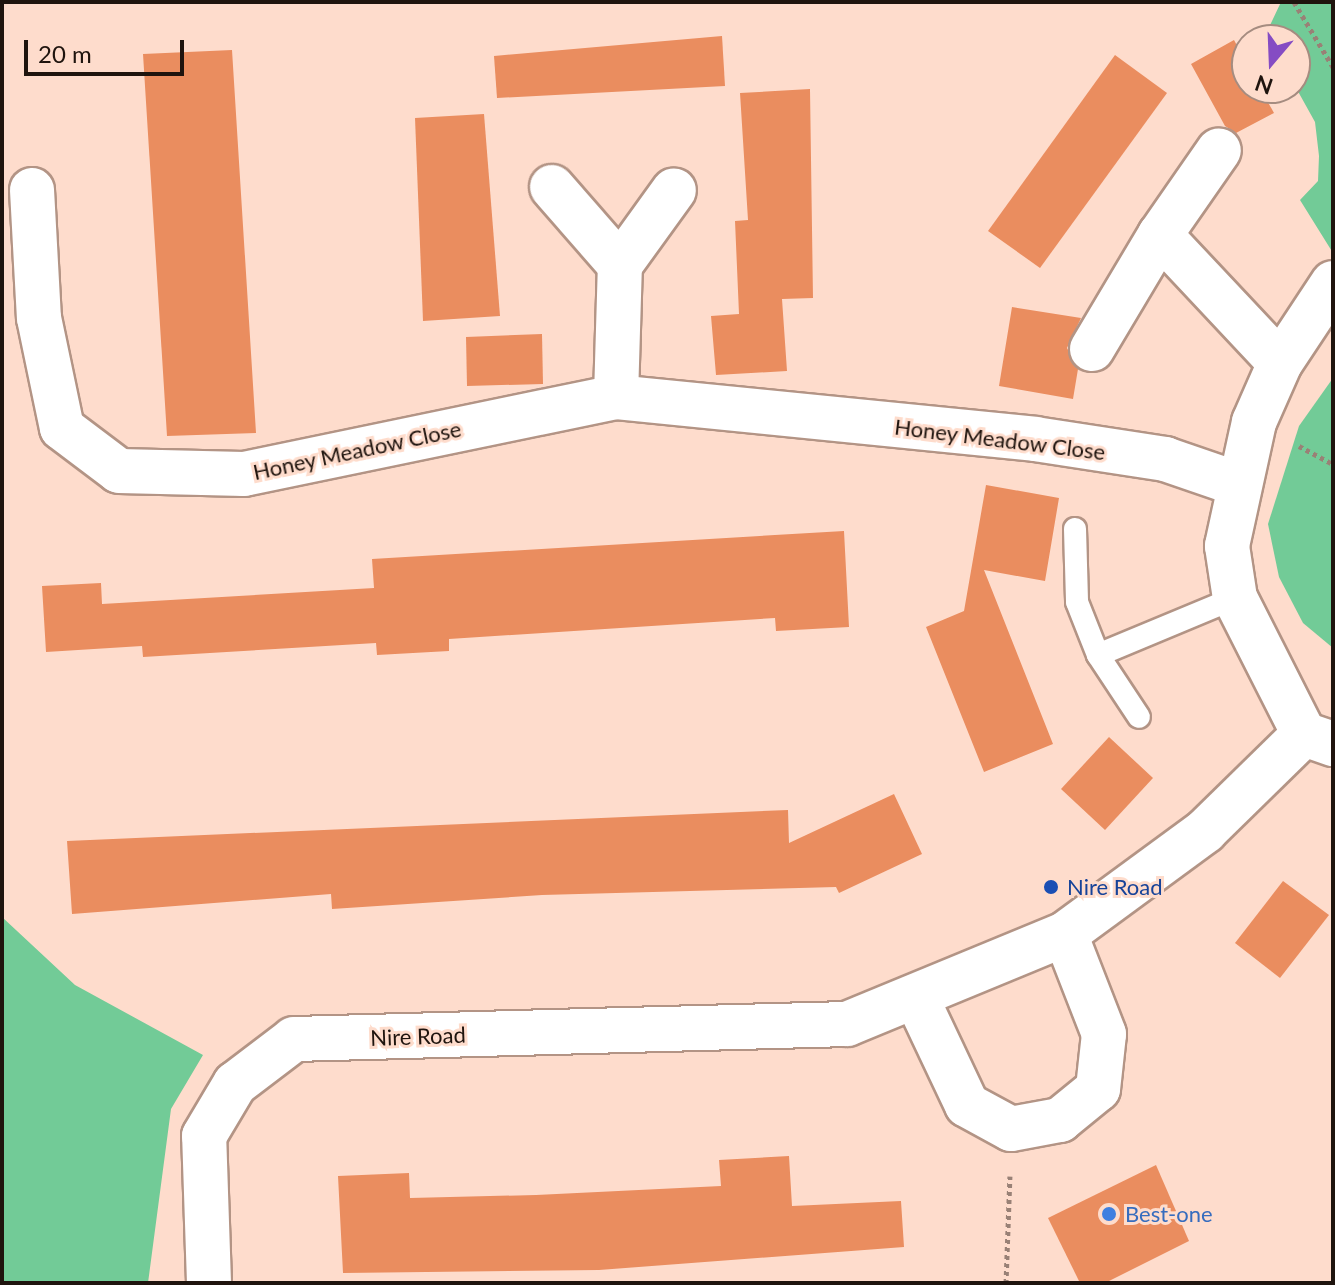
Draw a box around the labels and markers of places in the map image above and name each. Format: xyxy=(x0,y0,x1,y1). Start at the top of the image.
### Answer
place label: Nire Road xyxy=(1067,874,1163,900)
marker: Nire Road xyxy=(1042,878,1060,896)
place label: Best-one xyxy=(1125,1201,1213,1227)
marker: Best-one xyxy=(1100,1205,1118,1223)

